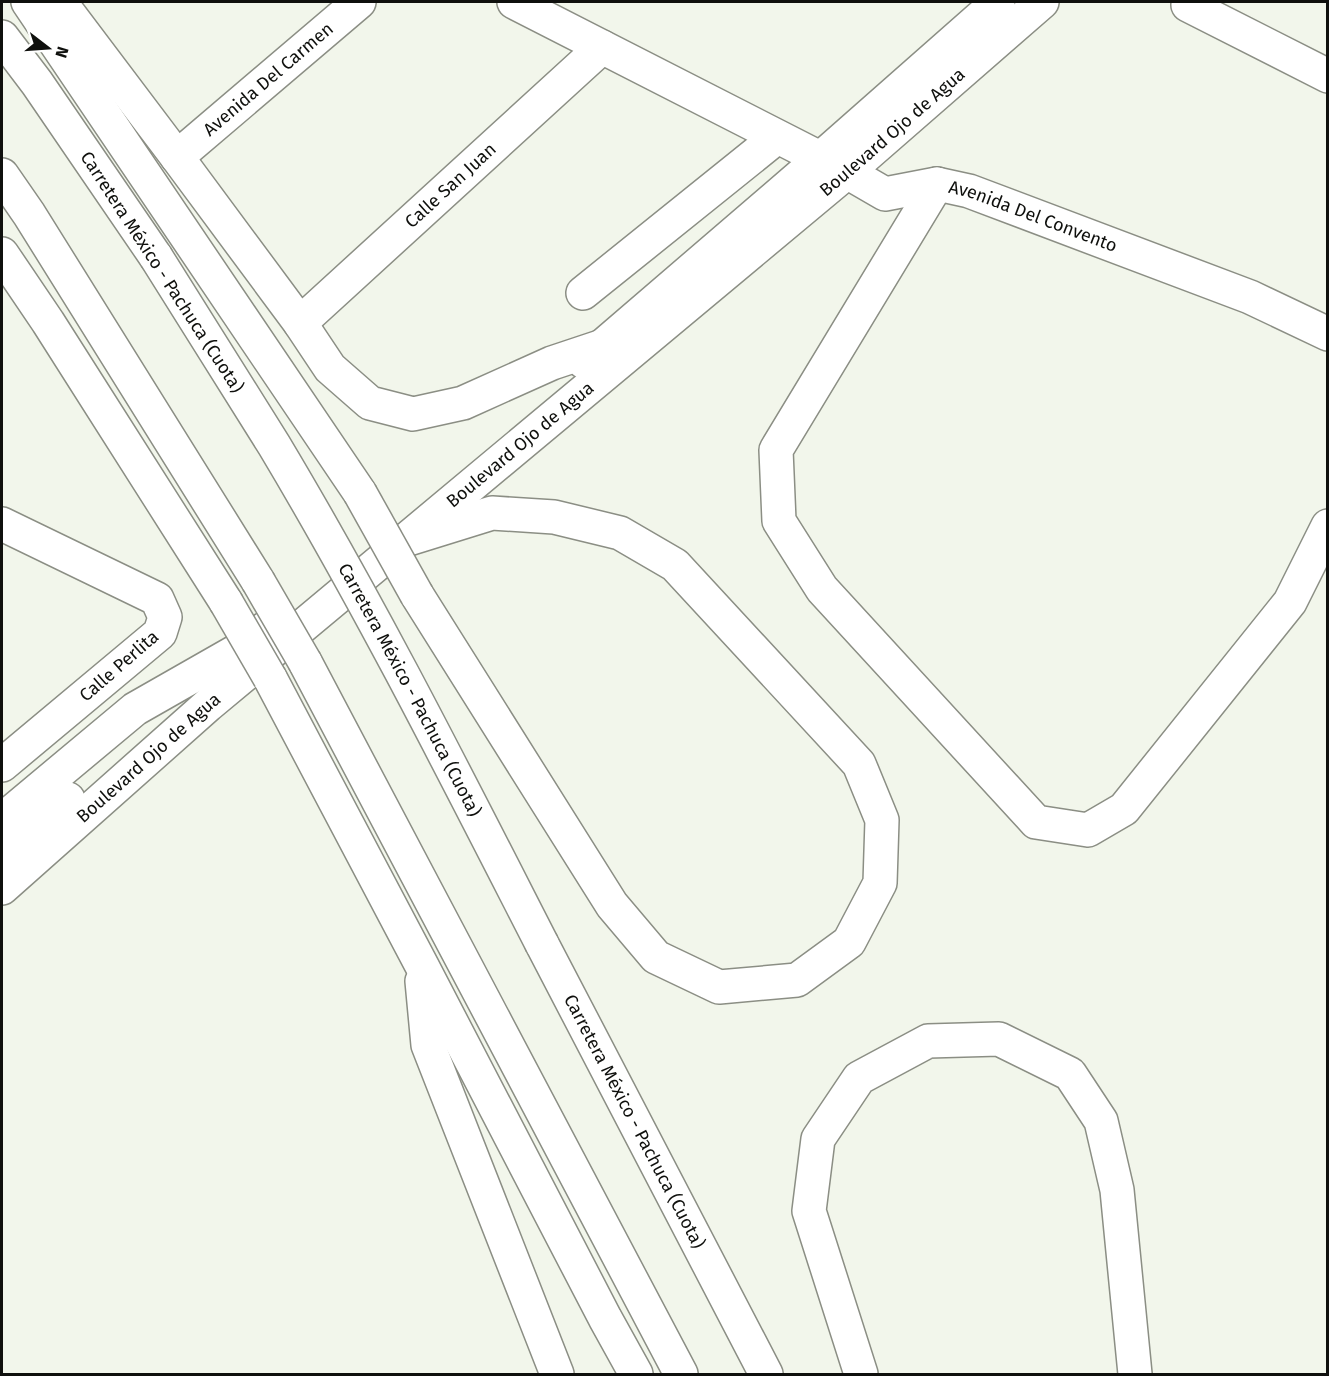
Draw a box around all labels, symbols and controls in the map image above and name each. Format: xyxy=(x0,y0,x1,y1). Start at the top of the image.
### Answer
north arrow xyxy=(18,18,78,78)
street label: Avenida Del Carmen xyxy=(199,18,338,141)
text: N xyxy=(51,44,73,60)
street label: Boulevard Ojo de Agua xyxy=(815,63,970,201)
street label: Calle San Juan xyxy=(400,138,501,233)
street label: Carretera México - Pachuca (Cuota) xyxy=(76,147,248,397)
street label: Avenida Del Convento xyxy=(947,176,1120,257)
street label: Boulevard Ojo de Agua xyxy=(442,377,598,512)
street label: Carretera México - Pachuca (Cuota) xyxy=(333,559,486,820)
street label: Calle Perlita xyxy=(75,626,163,706)
street label: Boulevard Ojo de Agua xyxy=(72,688,225,828)
street label: Carretera México - Pachuca (Cuota) xyxy=(559,991,710,1252)

